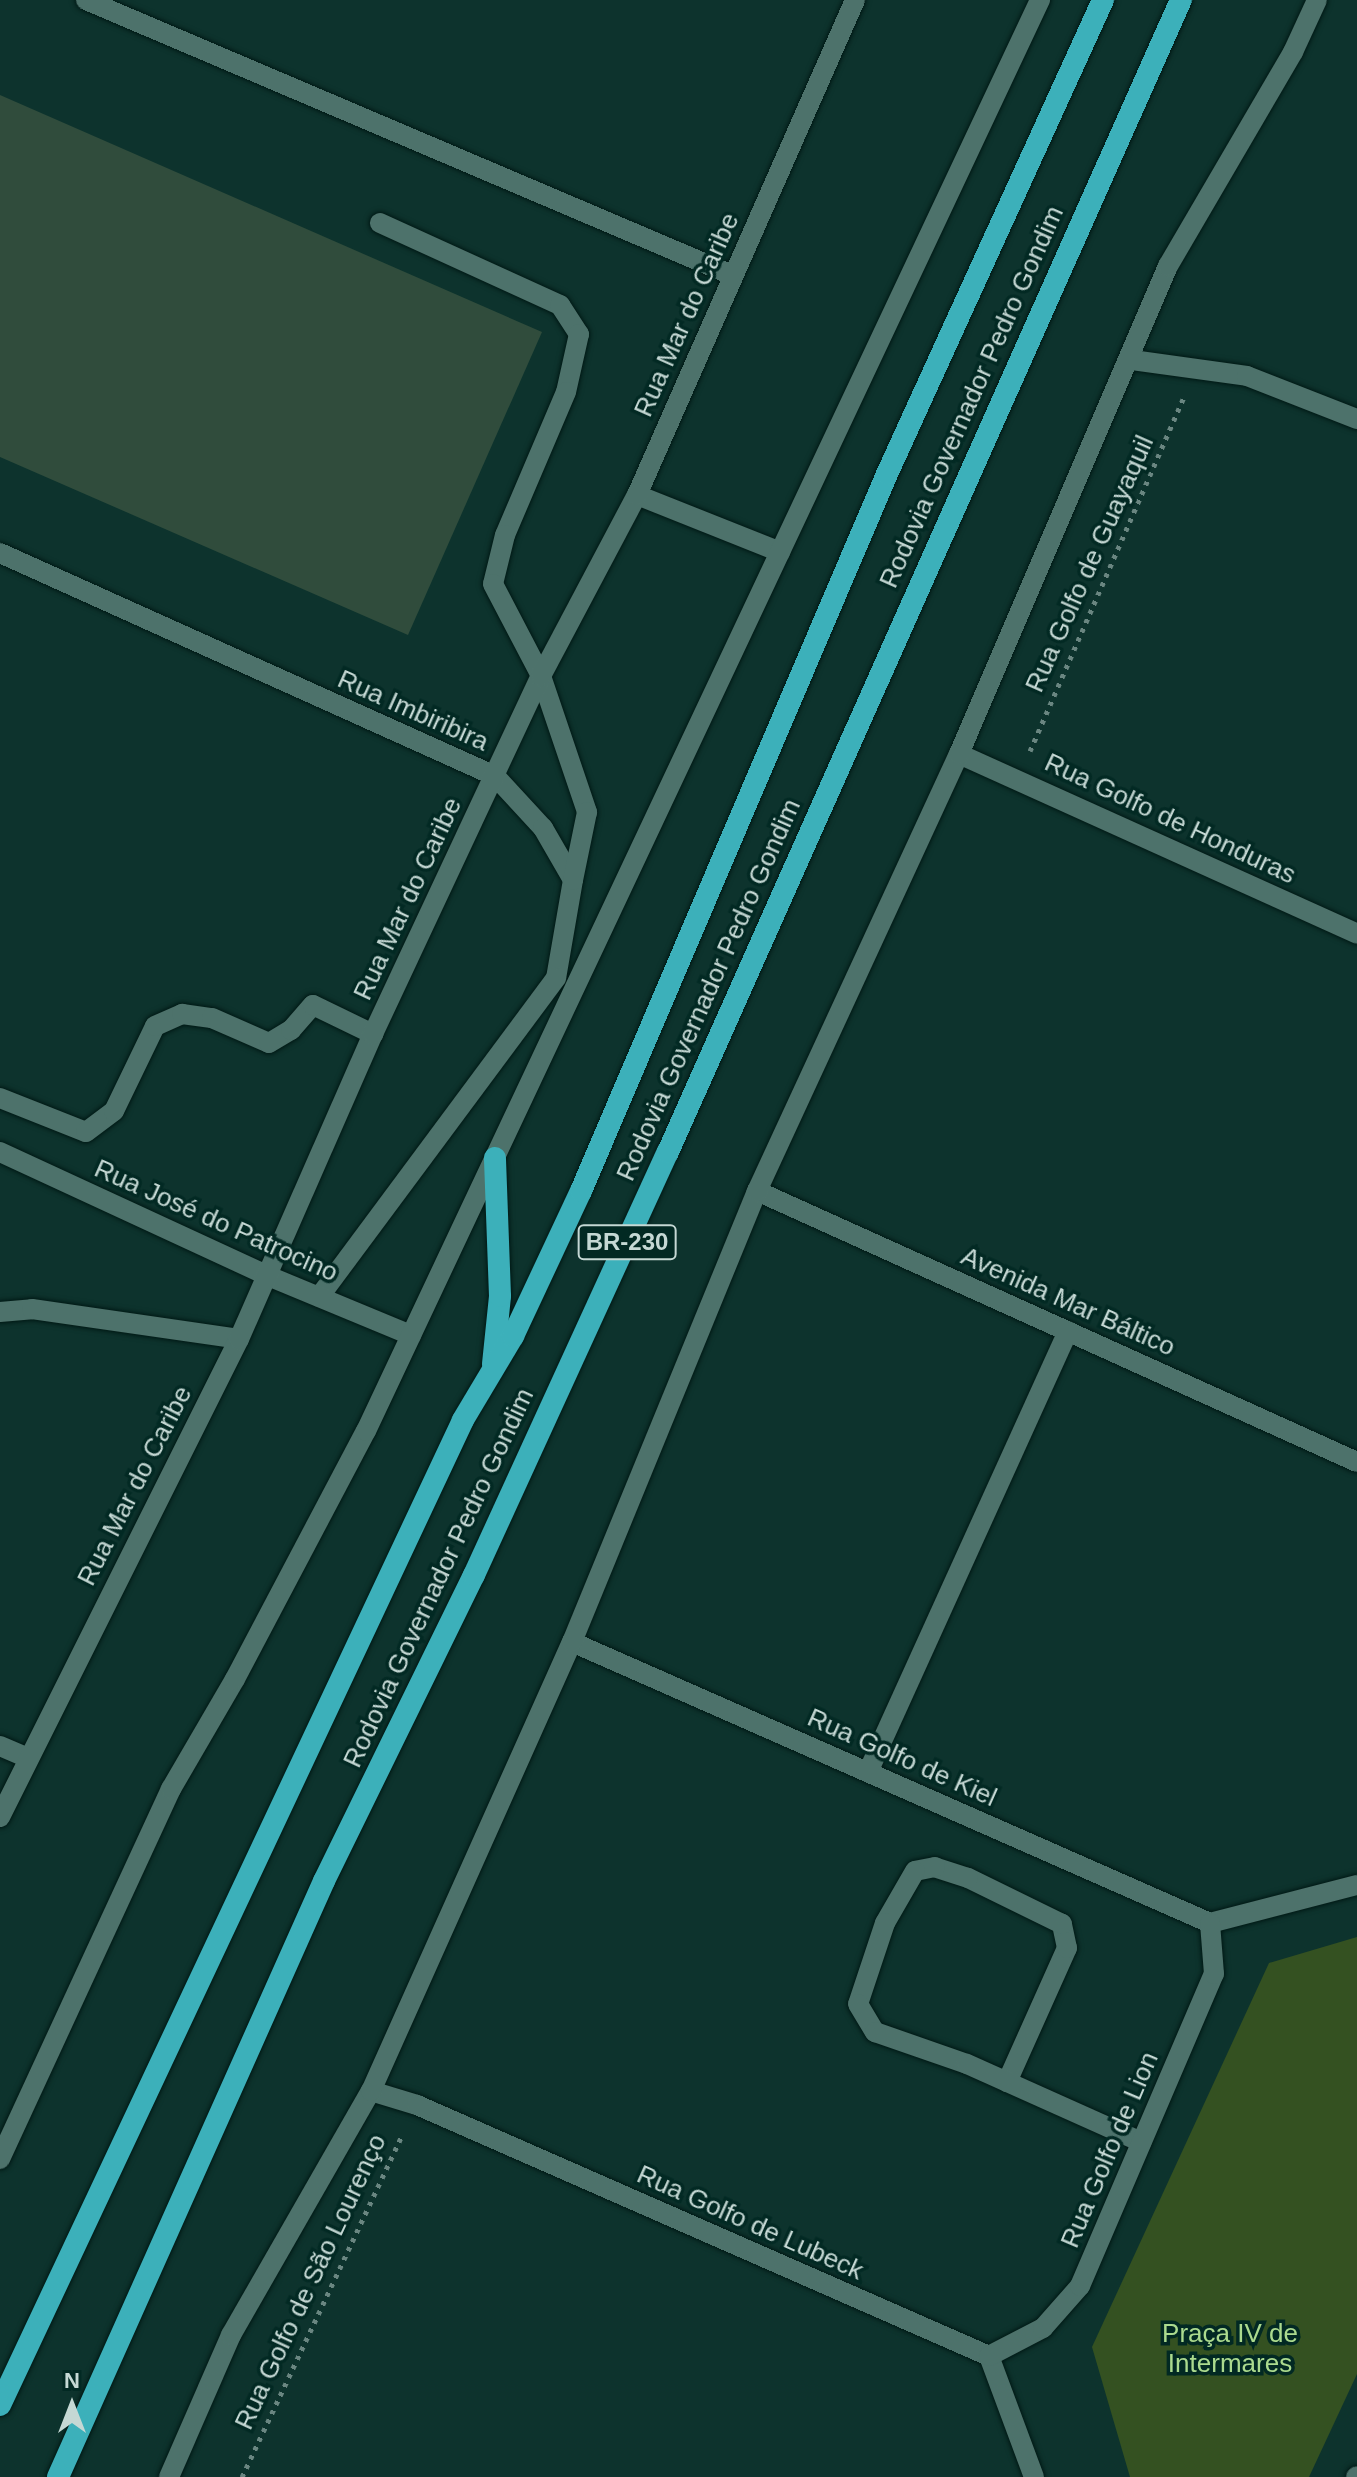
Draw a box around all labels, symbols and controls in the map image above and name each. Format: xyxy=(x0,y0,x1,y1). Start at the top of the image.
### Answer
street label: Rodovia Governador Pedro Gondim xyxy=(873,201,1071,593)
street label: Rua Mar do Caribe xyxy=(628,208,746,422)
street label: Rua Golfo de Guayaquil xyxy=(1019,431,1161,697)
street label: Rua Imbiribira xyxy=(333,664,493,758)
street label: Rua Golfo de Honduras xyxy=(1040,747,1300,891)
street label: Rua Mar do Caribe xyxy=(347,793,469,1005)
street label: Rodovia Governador Pedro Gondim xyxy=(610,794,808,1186)
street label: Rua José do Patrocino xyxy=(90,1153,342,1289)
road number: BR-230 xyxy=(577,1222,677,1262)
street label: Avenida Mar Báltico xyxy=(956,1241,1180,1363)
street label: Rua Mar do Caribe xyxy=(71,1381,199,1591)
street label: Rodovia Governador Pedro Gondim xyxy=(337,1383,541,1773)
street label: Rua Golfo de Kiel xyxy=(803,1702,1001,1814)
street label: Rua Golfo de Lion xyxy=(1055,2047,1165,2253)
street label: Rua Golfo de São Lourenço xyxy=(229,2129,393,2435)
street label: Rua Golfo de Lubeck xyxy=(632,2159,868,2287)
park label: Praça IV de Intermares xyxy=(1162,2318,1298,2380)
north arrow xyxy=(32,2365,112,2445)
text: N xyxy=(64,2368,80,2393)

